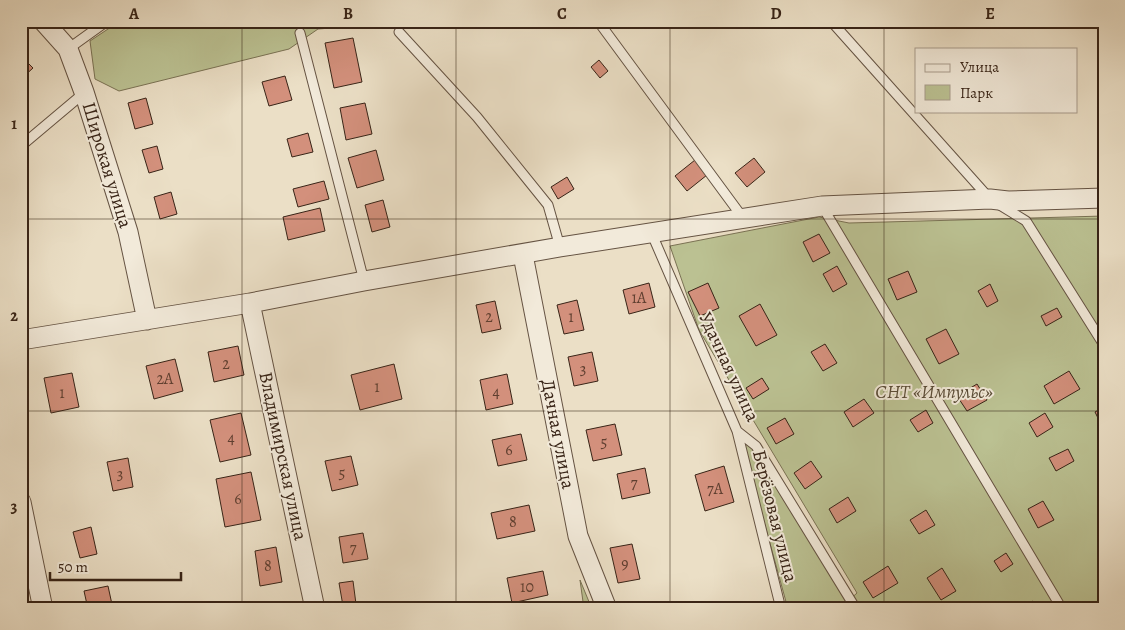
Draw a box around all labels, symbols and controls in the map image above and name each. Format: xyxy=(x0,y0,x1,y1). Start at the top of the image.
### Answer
text: A xyxy=(128,3,140,25)
text: B xyxy=(343,3,353,25)
text: C xyxy=(557,3,567,25)
text: D xyxy=(770,3,782,25)
text: E xyxy=(985,3,995,25)
legend xyxy=(915,48,1078,112)
text: Улица xyxy=(960,57,999,77)
text: Парк xyxy=(960,83,993,103)
street label: Широкая улица xyxy=(75,99,139,231)
text: 1 xyxy=(11,113,17,135)
house number: 1А xyxy=(632,287,647,309)
text: 2 xyxy=(10,305,18,327)
house number: 2 xyxy=(485,306,493,328)
house number: 1 xyxy=(568,306,574,328)
street label: Удачная улица xyxy=(692,308,766,426)
house number: 2 xyxy=(222,353,230,375)
house number: 3 xyxy=(580,358,586,380)
house number: 2А xyxy=(157,368,174,390)
street label: Владимирская улица xyxy=(252,369,314,543)
house number: 1 xyxy=(374,376,380,398)
street label: Дачная улица xyxy=(535,377,581,491)
park label: СНТ «Импульс» xyxy=(875,379,993,405)
house number: 4 xyxy=(492,381,500,403)
house number: 1 xyxy=(59,382,65,404)
house number: 4 xyxy=(227,427,235,449)
house number: 5 xyxy=(601,431,608,453)
house number: 6 xyxy=(505,439,513,461)
street label: Берёзовая улица xyxy=(746,447,804,585)
house number: 5 xyxy=(339,462,346,484)
house number: 3 xyxy=(117,463,123,485)
house number: 7 xyxy=(631,472,638,494)
house number: 7А xyxy=(707,478,724,500)
house number: 6 xyxy=(234,488,242,510)
text: 3 xyxy=(11,496,18,518)
house number: 8 xyxy=(509,511,517,533)
house number: 7 xyxy=(350,537,357,559)
scale bar xyxy=(50,550,181,582)
house number: 9 xyxy=(621,553,629,575)
house number: 8 xyxy=(264,555,272,577)
text: 50 m xyxy=(58,557,88,577)
house number: 10 xyxy=(520,576,534,598)

